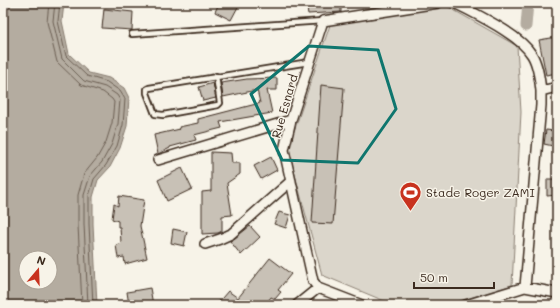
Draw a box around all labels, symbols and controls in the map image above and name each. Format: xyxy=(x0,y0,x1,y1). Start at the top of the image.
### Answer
street label: Rue Esnard xyxy=(267,72,301,140)
sports icon: Stade Roger ZAMI xyxy=(397,179,423,212)
place label: Stade Roger ZAMI xyxy=(426,184,535,200)
north arrow xyxy=(18,250,58,290)
text: N xyxy=(35,252,48,269)
scale bar xyxy=(414,264,494,290)
text: 50 m xyxy=(420,269,448,285)

